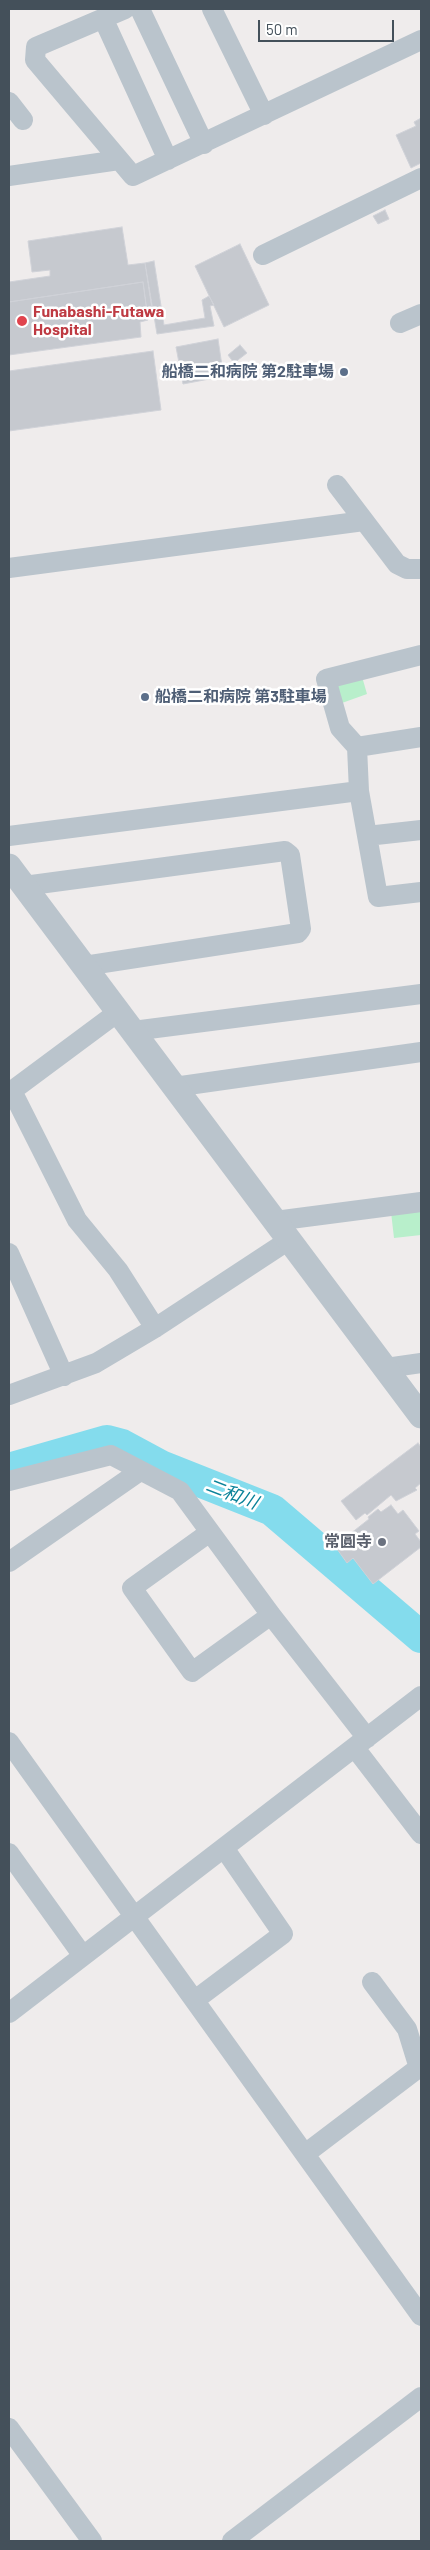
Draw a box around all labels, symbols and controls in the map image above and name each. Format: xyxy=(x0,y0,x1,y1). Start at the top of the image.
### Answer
scale bar xyxy=(260,10,396,42)
text: 50 m xyxy=(266,20,298,38)
place label: Funabashi-Futawa Hospital xyxy=(33,302,164,340)
marker: Funabashi-Futawa Hospital xyxy=(15,314,29,328)
place label: 船橋二和病院 第2駐車場 xyxy=(162,362,334,382)
marker: 船橋二和病院 第2駐車場 xyxy=(338,366,350,378)
place label: 船橋二和病院 第3駐車場 xyxy=(155,687,327,707)
marker: 船橋二和病院 第3駐車場 xyxy=(139,691,151,703)
water label: 二和川 xyxy=(203,1474,261,1514)
place label: 常圓寺 xyxy=(324,1532,372,1552)
marker: 常圓寺 xyxy=(376,1536,388,1548)

